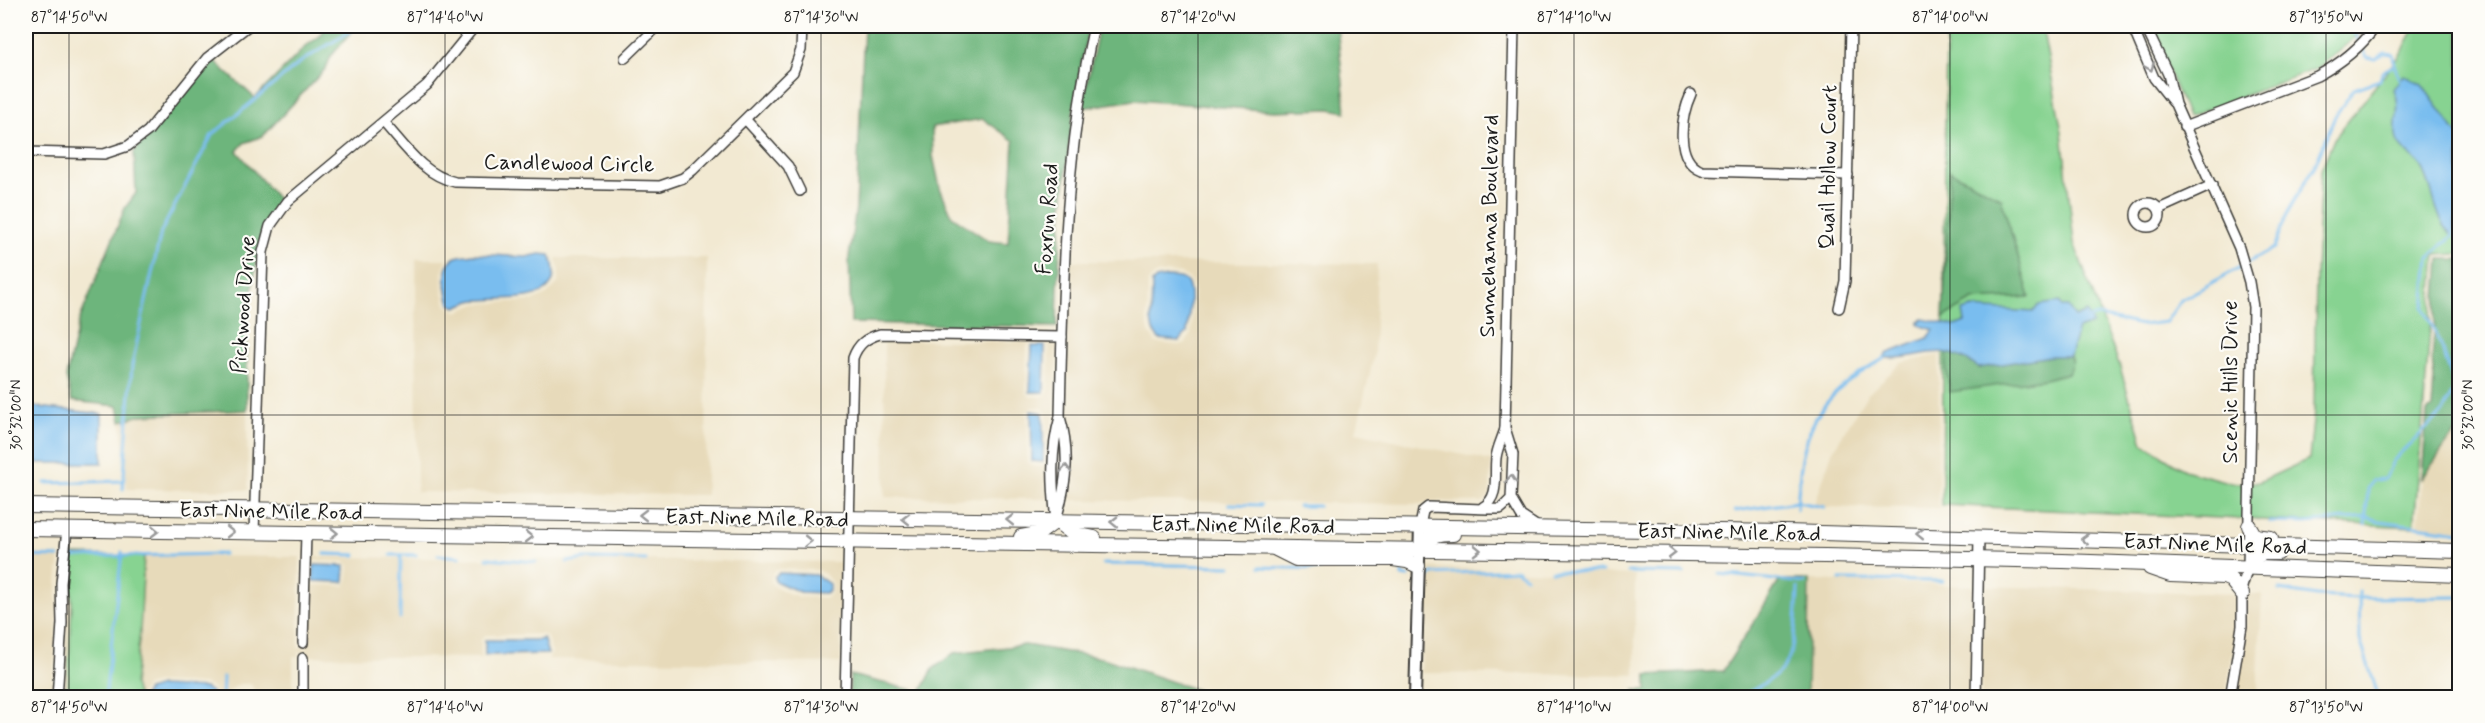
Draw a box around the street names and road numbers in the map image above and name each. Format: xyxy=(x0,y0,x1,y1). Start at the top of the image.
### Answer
street label: Quail Hollow Court xyxy=(1814,84,1844,250)
street label: Sunnehanna Boulevard xyxy=(1474,114,1506,338)
street label: Candlewood Circle xyxy=(483,149,655,179)
street label: Foxrun Road xyxy=(1030,162,1066,276)
street label: Pickwood Drive xyxy=(225,235,263,375)
street label: Scenic Hills Drive xyxy=(2217,300,2245,464)
street label: East Nine Mile Road xyxy=(179,496,363,528)
street label: East Nine Mile Road xyxy=(665,503,849,535)
street label: East Nine Mile Road xyxy=(1151,510,1335,542)
street label: East Nine Mile Road xyxy=(1637,517,1821,549)
street label: East Nine Mile Road xyxy=(2123,528,2307,562)

